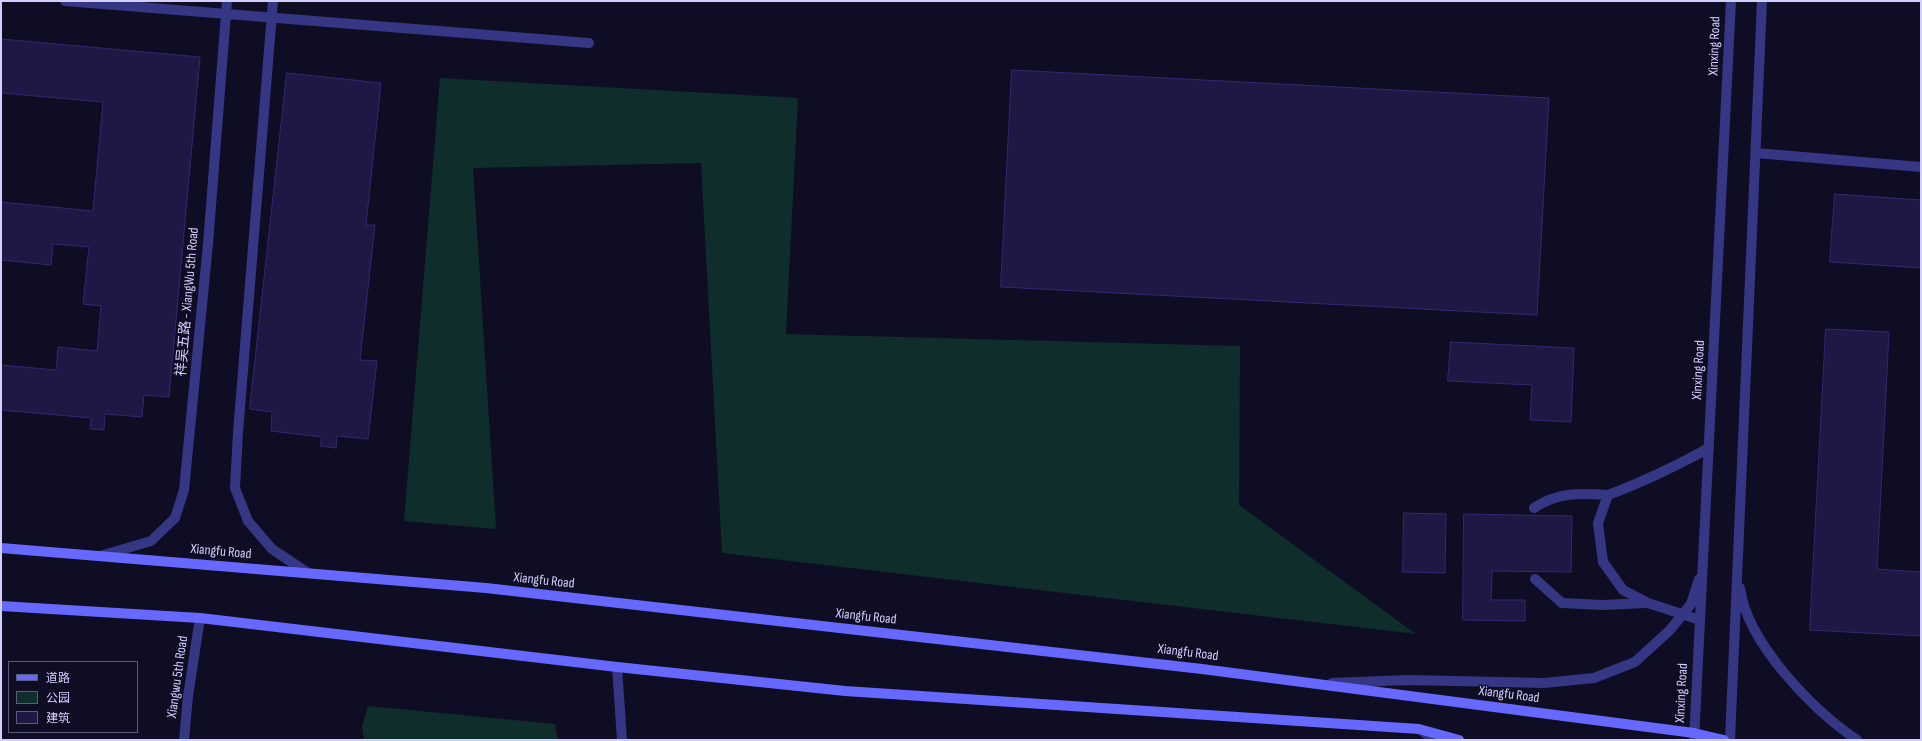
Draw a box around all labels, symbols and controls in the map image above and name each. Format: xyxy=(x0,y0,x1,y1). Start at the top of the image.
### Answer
street label: Xinxing Road xyxy=(1706,16,1724,76)
street label: 祥吴五路 - XiangWu 5th Road xyxy=(173,227,203,377)
street label: Xinxing Road xyxy=(1689,340,1709,400)
street label: Xiangfu Road xyxy=(190,541,252,563)
street label: Xiangfu Road xyxy=(513,569,575,593)
street label: Xiangfu Road xyxy=(835,605,897,629)
street label: Xiangwu 5th Road xyxy=(164,635,192,719)
street label: Xiangfu Road xyxy=(1157,641,1219,665)
legend xyxy=(8,661,138,733)
street label: Xinxing Road xyxy=(1672,663,1692,723)
text: 道路 xyxy=(46,671,70,686)
street label: Xiangfu Road xyxy=(1478,683,1540,707)
text: 公园 xyxy=(46,691,70,706)
text: 建筑 xyxy=(46,711,70,726)

